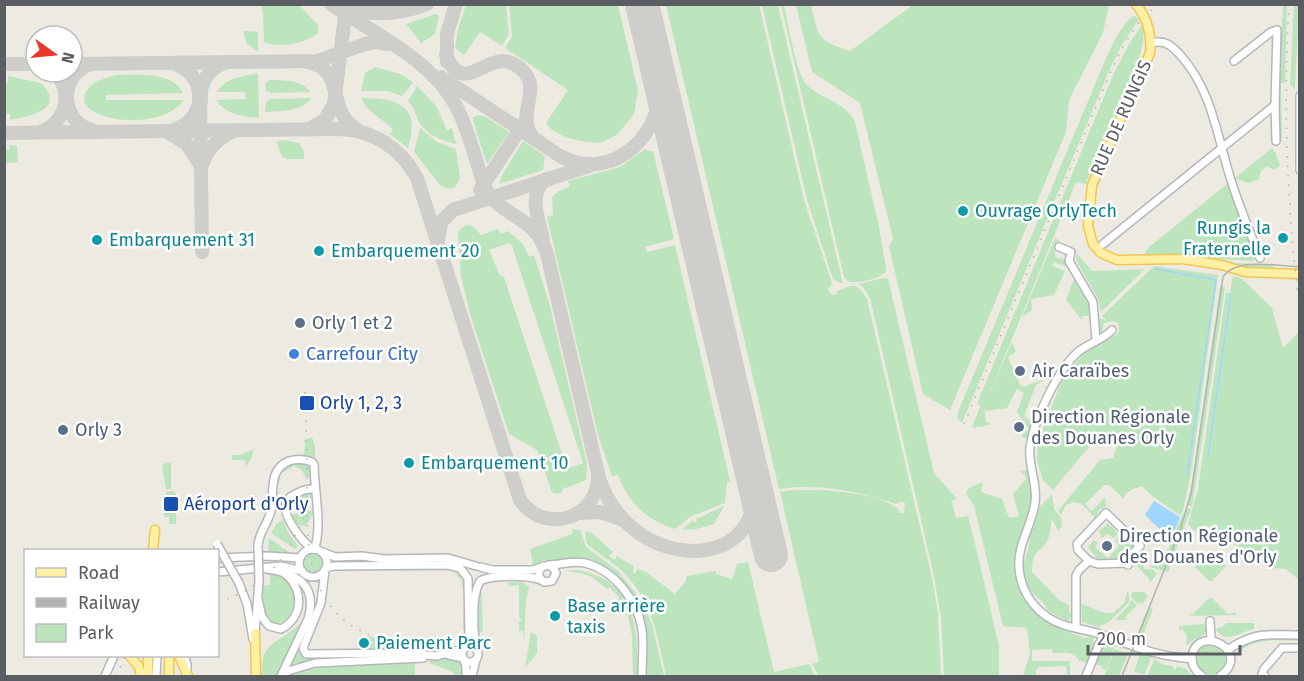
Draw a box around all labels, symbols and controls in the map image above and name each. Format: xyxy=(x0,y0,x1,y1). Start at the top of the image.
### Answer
north arrow xyxy=(24,24,84,84)
text: N xyxy=(57,50,79,65)
street label: RUE DE RUNGIS xyxy=(1086,56,1156,179)
place label: Ouvrage OrlyTech xyxy=(975,200,1117,222)
marker: Ouvrage OrlyTech xyxy=(956,204,970,218)
place label: Rungis la Fraternelle xyxy=(1183,217,1271,260)
place label: Embarquement 31 xyxy=(109,229,255,251)
marker: Rungis la Fraternelle xyxy=(1276,231,1290,245)
marker: Embarquement 31 xyxy=(90,233,104,247)
place label: Embarquement 20 xyxy=(331,240,480,262)
marker: Embarquement 20 xyxy=(312,244,326,258)
place label: Orly 1 et 2 xyxy=(312,312,393,334)
marker: Orly 1 et 2 xyxy=(293,316,307,330)
place label: Carrefour City xyxy=(306,343,418,365)
marker: Carrefour City xyxy=(287,347,301,361)
place label: Air Caraïbes xyxy=(1032,360,1129,382)
marker: Air Caraïbes xyxy=(1013,364,1027,378)
place label: Orly 1, 2, 3 xyxy=(320,392,402,414)
marker: Orly 1, 2, 3 xyxy=(298,394,316,412)
place label: Direction Régionale des Douanes Orly xyxy=(1031,406,1190,449)
place label: Orly 3 xyxy=(75,419,122,441)
marker: Direction Régionale des Douanes Orly xyxy=(1012,420,1026,434)
marker: Orly 3 xyxy=(56,423,70,437)
place label: Embarquement 10 xyxy=(421,452,569,474)
marker: Embarquement 10 xyxy=(402,456,416,470)
place label: Aéroport d'Orly xyxy=(184,493,309,515)
marker: Aéroport d'Orly xyxy=(162,495,180,513)
place label: Direction Régionale des Douanes d'Orly xyxy=(1119,525,1278,568)
marker: Direction Régionale des Douanes d'Orly xyxy=(1100,539,1114,553)
legend xyxy=(24,549,219,657)
text: Road xyxy=(78,562,120,584)
text: Railway xyxy=(78,592,140,614)
place label: Base arrière taxis xyxy=(567,595,665,638)
marker: Base arrière taxis xyxy=(548,609,562,623)
scale bar xyxy=(1088,618,1240,656)
text: Park xyxy=(78,622,114,644)
text: 200 m xyxy=(1097,628,1146,650)
place label: Paiement Parc xyxy=(376,632,492,654)
marker: Paiement Parc xyxy=(357,636,371,650)

